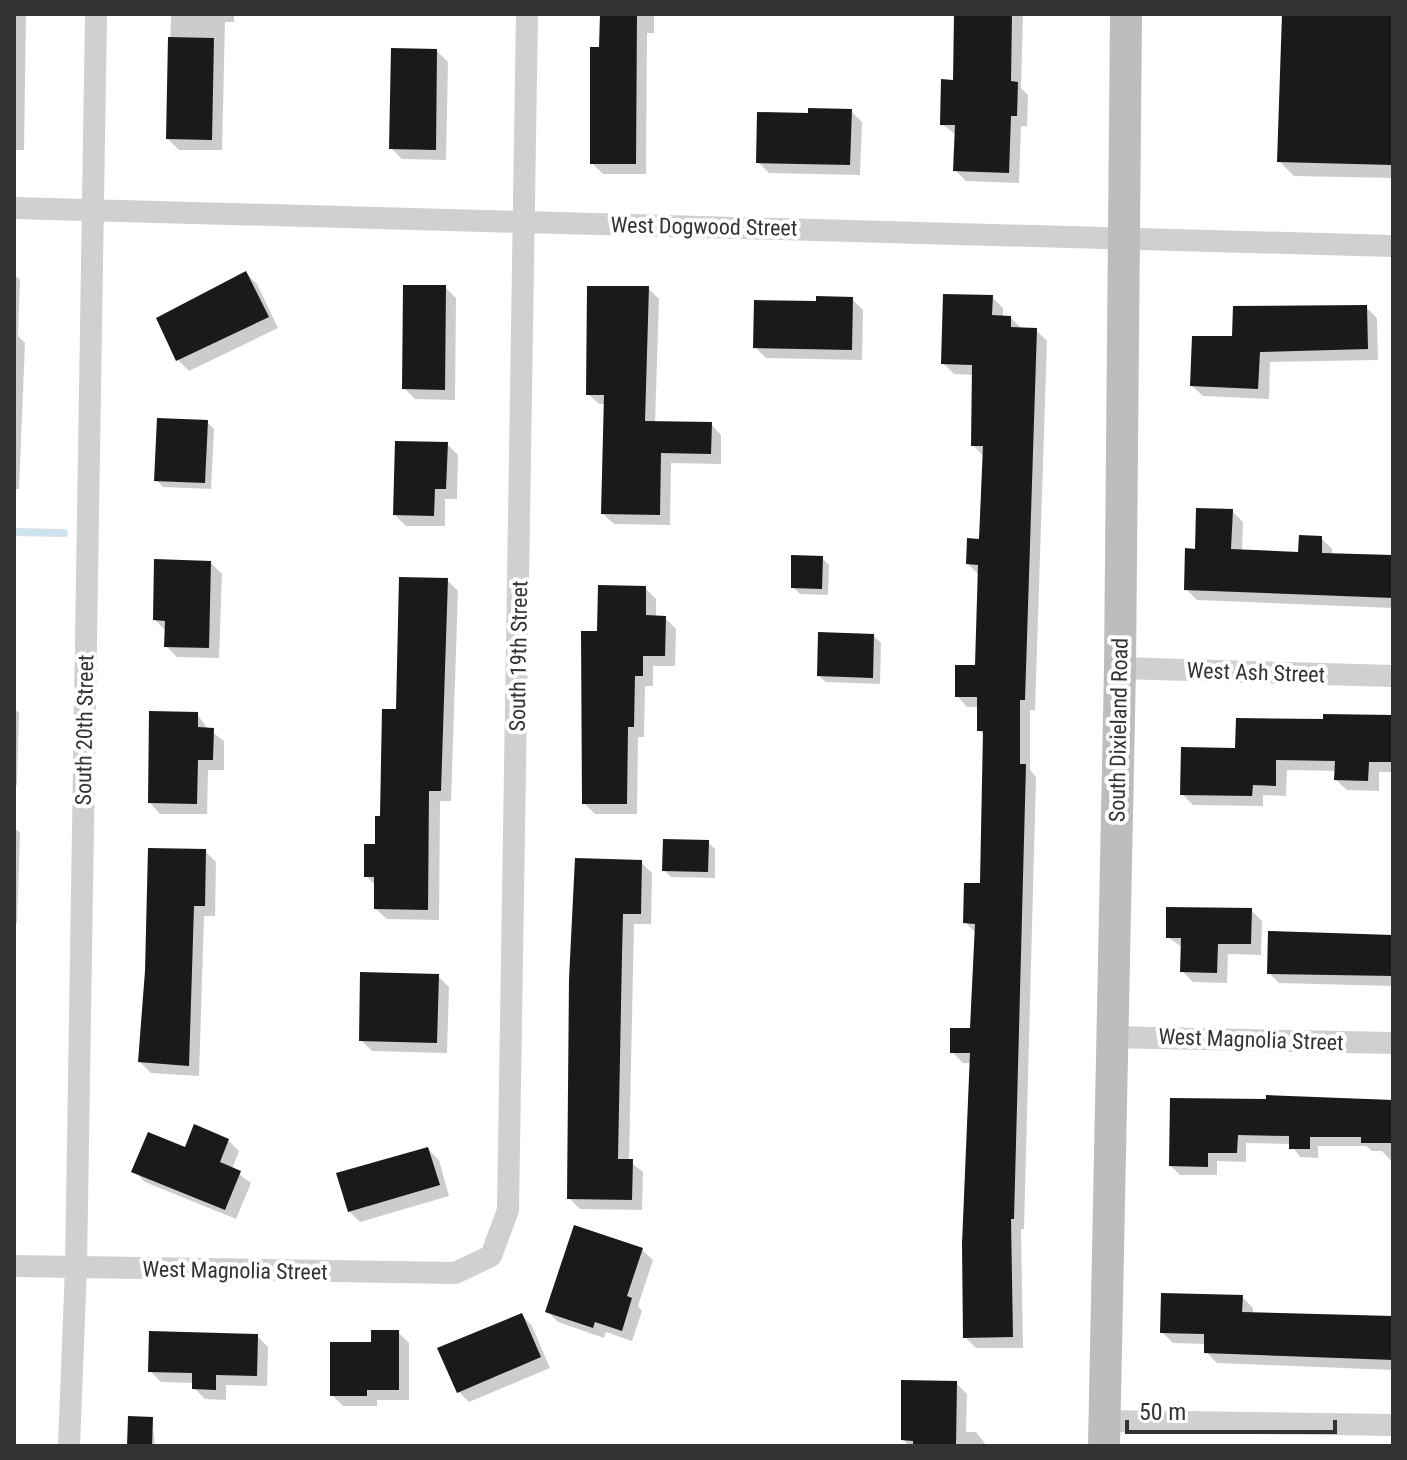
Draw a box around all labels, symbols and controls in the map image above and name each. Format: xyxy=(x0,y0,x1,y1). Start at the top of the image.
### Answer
street label: West Dogwood Street xyxy=(610,212,798,241)
street label: South 19th Street xyxy=(505,580,532,732)
street label: South Dixieland Road xyxy=(1104,638,1133,822)
street label: South 20th Street xyxy=(71,654,98,806)
street label: West Ash Street xyxy=(1186,658,1326,687)
street label: West Magnolia Street xyxy=(1158,1024,1344,1055)
street label: West Magnolia Street xyxy=(142,1256,328,1285)
scale bar xyxy=(1127,1384,1335,1434)
text: 50 m xyxy=(1139,1398,1186,1426)

